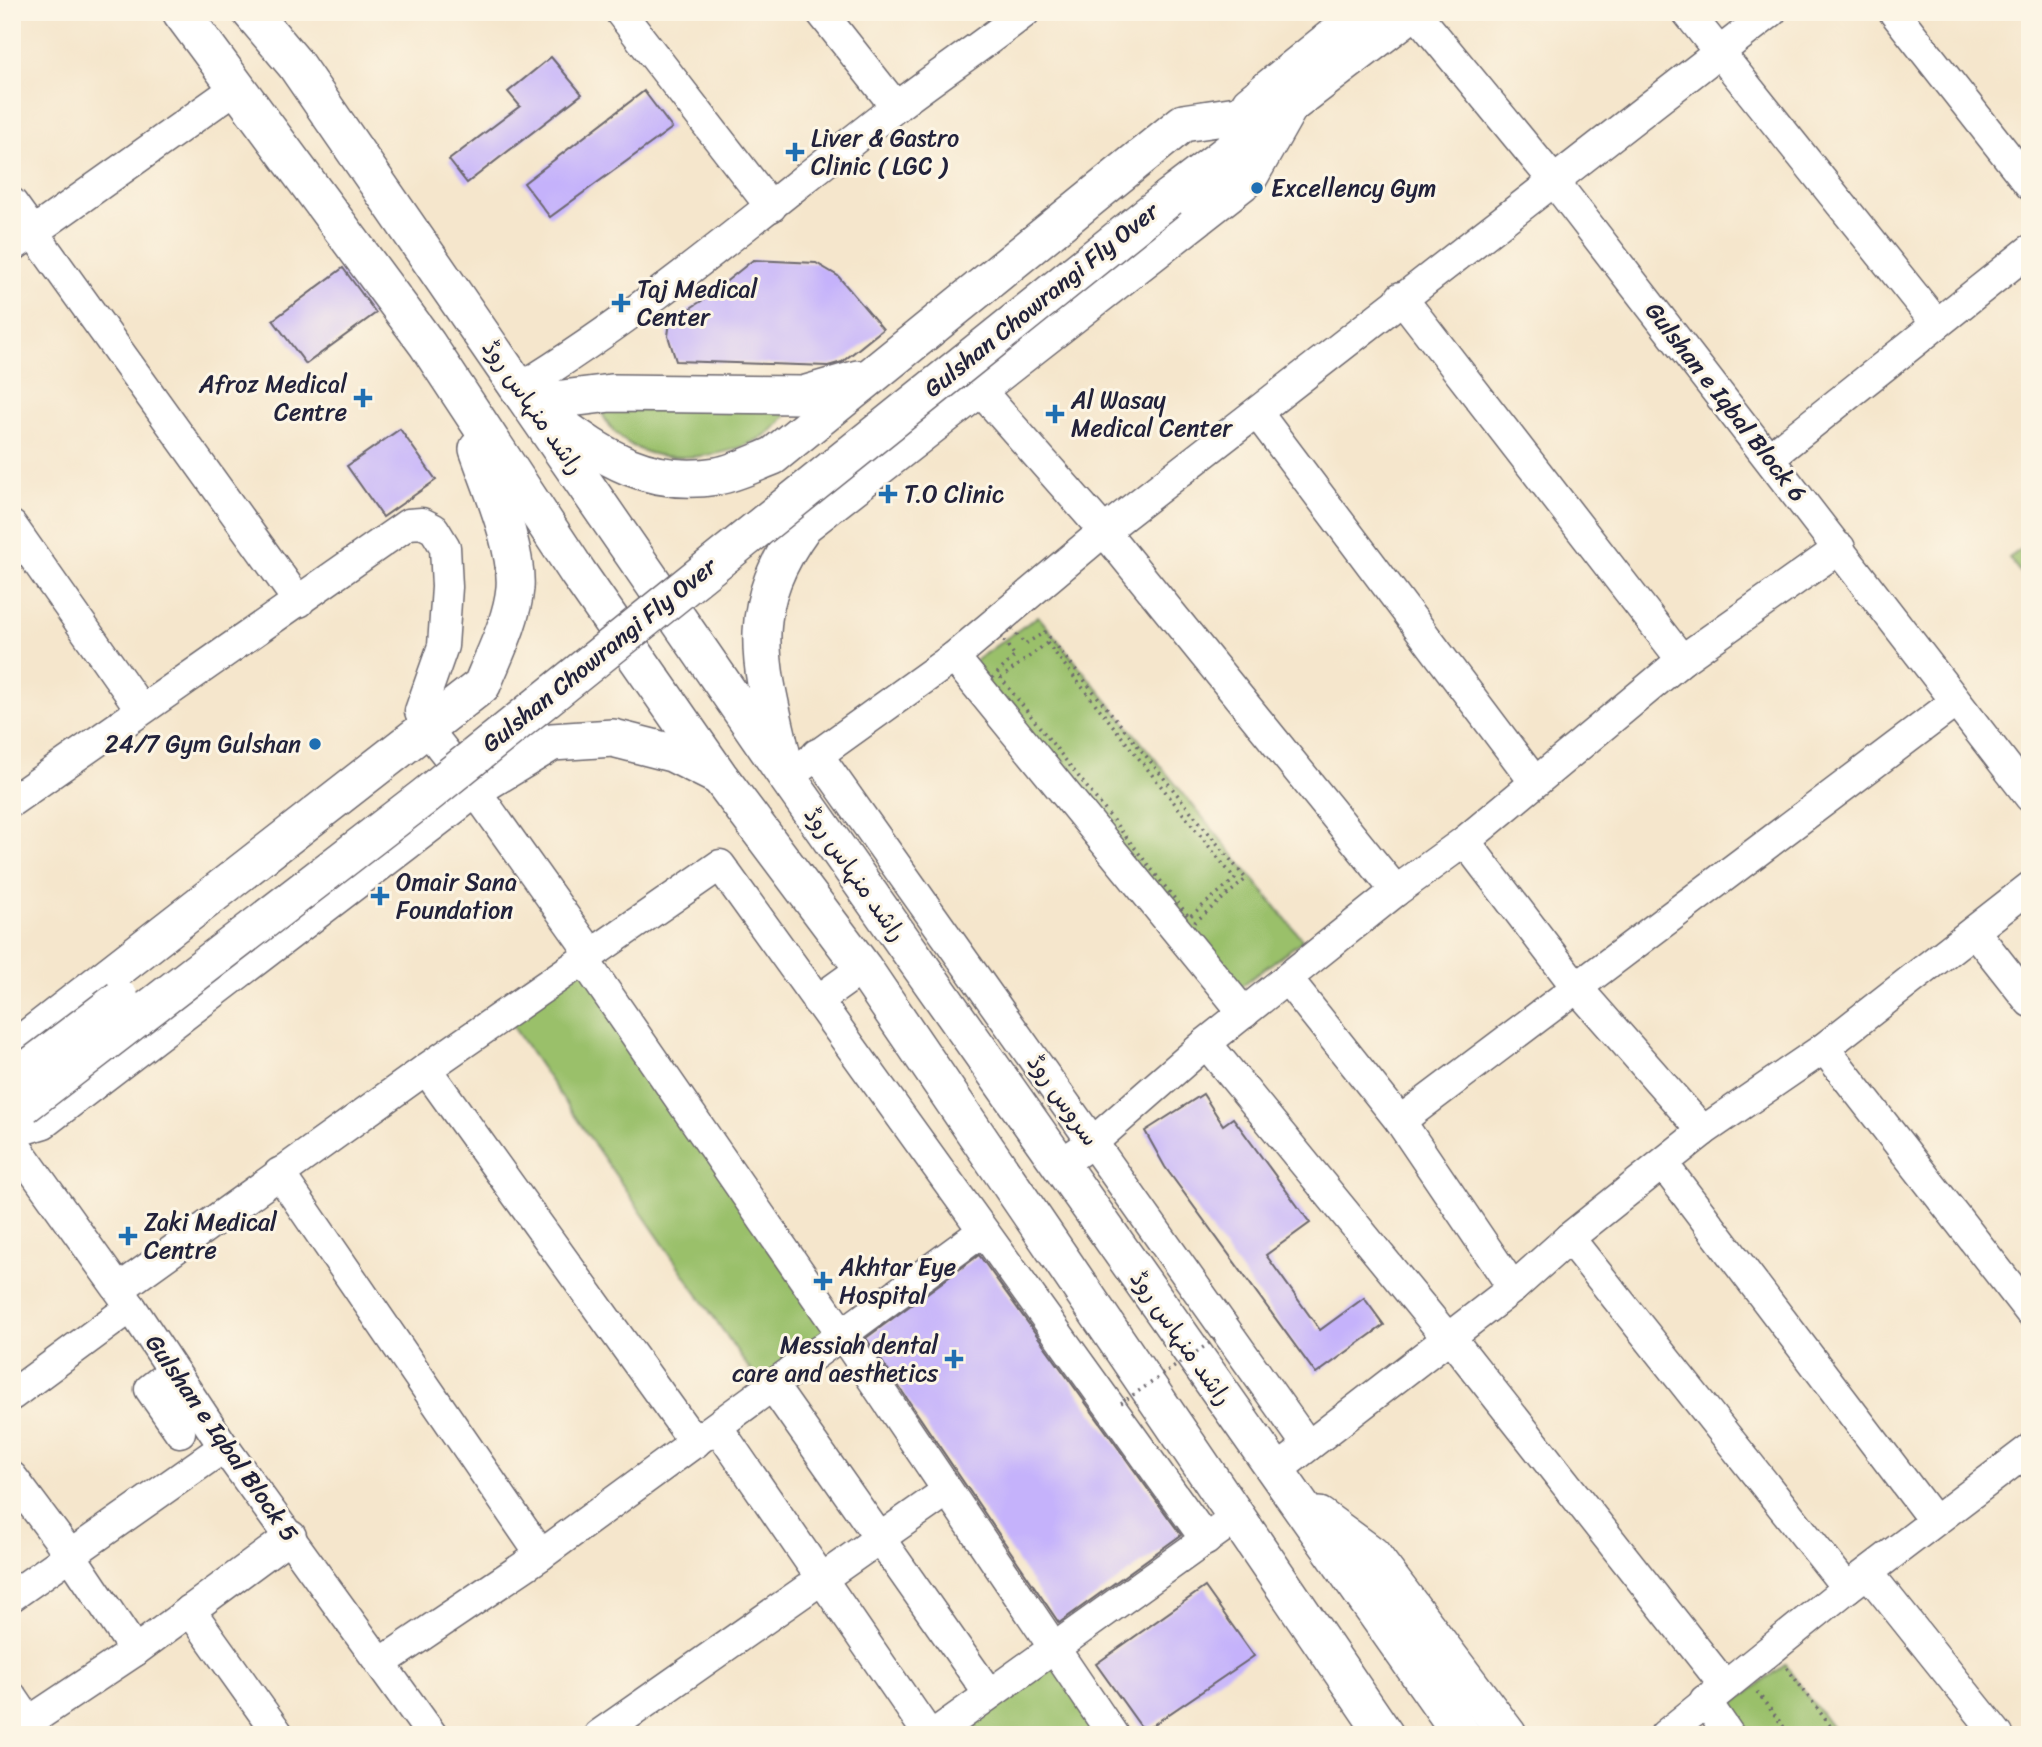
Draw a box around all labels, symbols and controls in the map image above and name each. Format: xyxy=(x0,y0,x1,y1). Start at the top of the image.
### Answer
place label: Liver & Gastro Clinic ( LGC ) xyxy=(811,117,959,187)
marker: Liver & Gastro Clinic ( LGC ) xyxy=(785,142,805,162)
place label: Excellency Gym xyxy=(1271,167,1436,209)
marker: Excellency Gym xyxy=(1249,180,1265,196)
street label: Gulshan Chowrangi Fly Over xyxy=(914,190,1170,408)
place label: Taj Medical Center xyxy=(637,268,758,338)
street label: Gulshan e Iqbal Block 6 xyxy=(1634,292,1818,512)
marker: Taj Medical Center xyxy=(611,293,631,313)
street label: راشد منہاس روڈ xyxy=(470,330,596,484)
place label: Afroz Medical Centre xyxy=(198,363,348,433)
place label: Al Wasay Medical Center xyxy=(1070,379,1233,449)
marker: Afroz Medical Centre xyxy=(353,388,373,408)
marker: Al Wasay Medical Center xyxy=(1045,404,1065,424)
place label: T.O Clinic xyxy=(904,473,1004,515)
marker: T.O Clinic xyxy=(878,484,898,504)
street label: Gulshan Chowrangi Fly Over xyxy=(472,545,728,763)
place label: 24/7 Gym Gulshan xyxy=(105,723,301,765)
marker: 24/7 Gym Gulshan xyxy=(307,736,323,752)
street label: راشد منہاس روڈ xyxy=(792,797,918,951)
place label: Omair Sana Foundation xyxy=(396,861,517,931)
marker: Omair Sana Foundation xyxy=(370,886,390,906)
street label: سروس روڈ xyxy=(1016,1045,1110,1155)
place label: Zaki Medical Centre xyxy=(144,1201,278,1271)
marker: Zaki Medical Centre xyxy=(118,1226,138,1246)
place label: Akhtar Eye Hospital xyxy=(838,1246,956,1316)
street label: راشد منہاس روڈ xyxy=(1118,1261,1244,1415)
marker: Akhtar Eye Hospital xyxy=(813,1271,833,1291)
place label: Messiah dental care and aesthetics xyxy=(732,1324,939,1394)
street label: Gulshan e Iqbal Block 5 xyxy=(134,1325,310,1551)
marker: Messiah dental care and aesthetics xyxy=(944,1349,964,1369)

